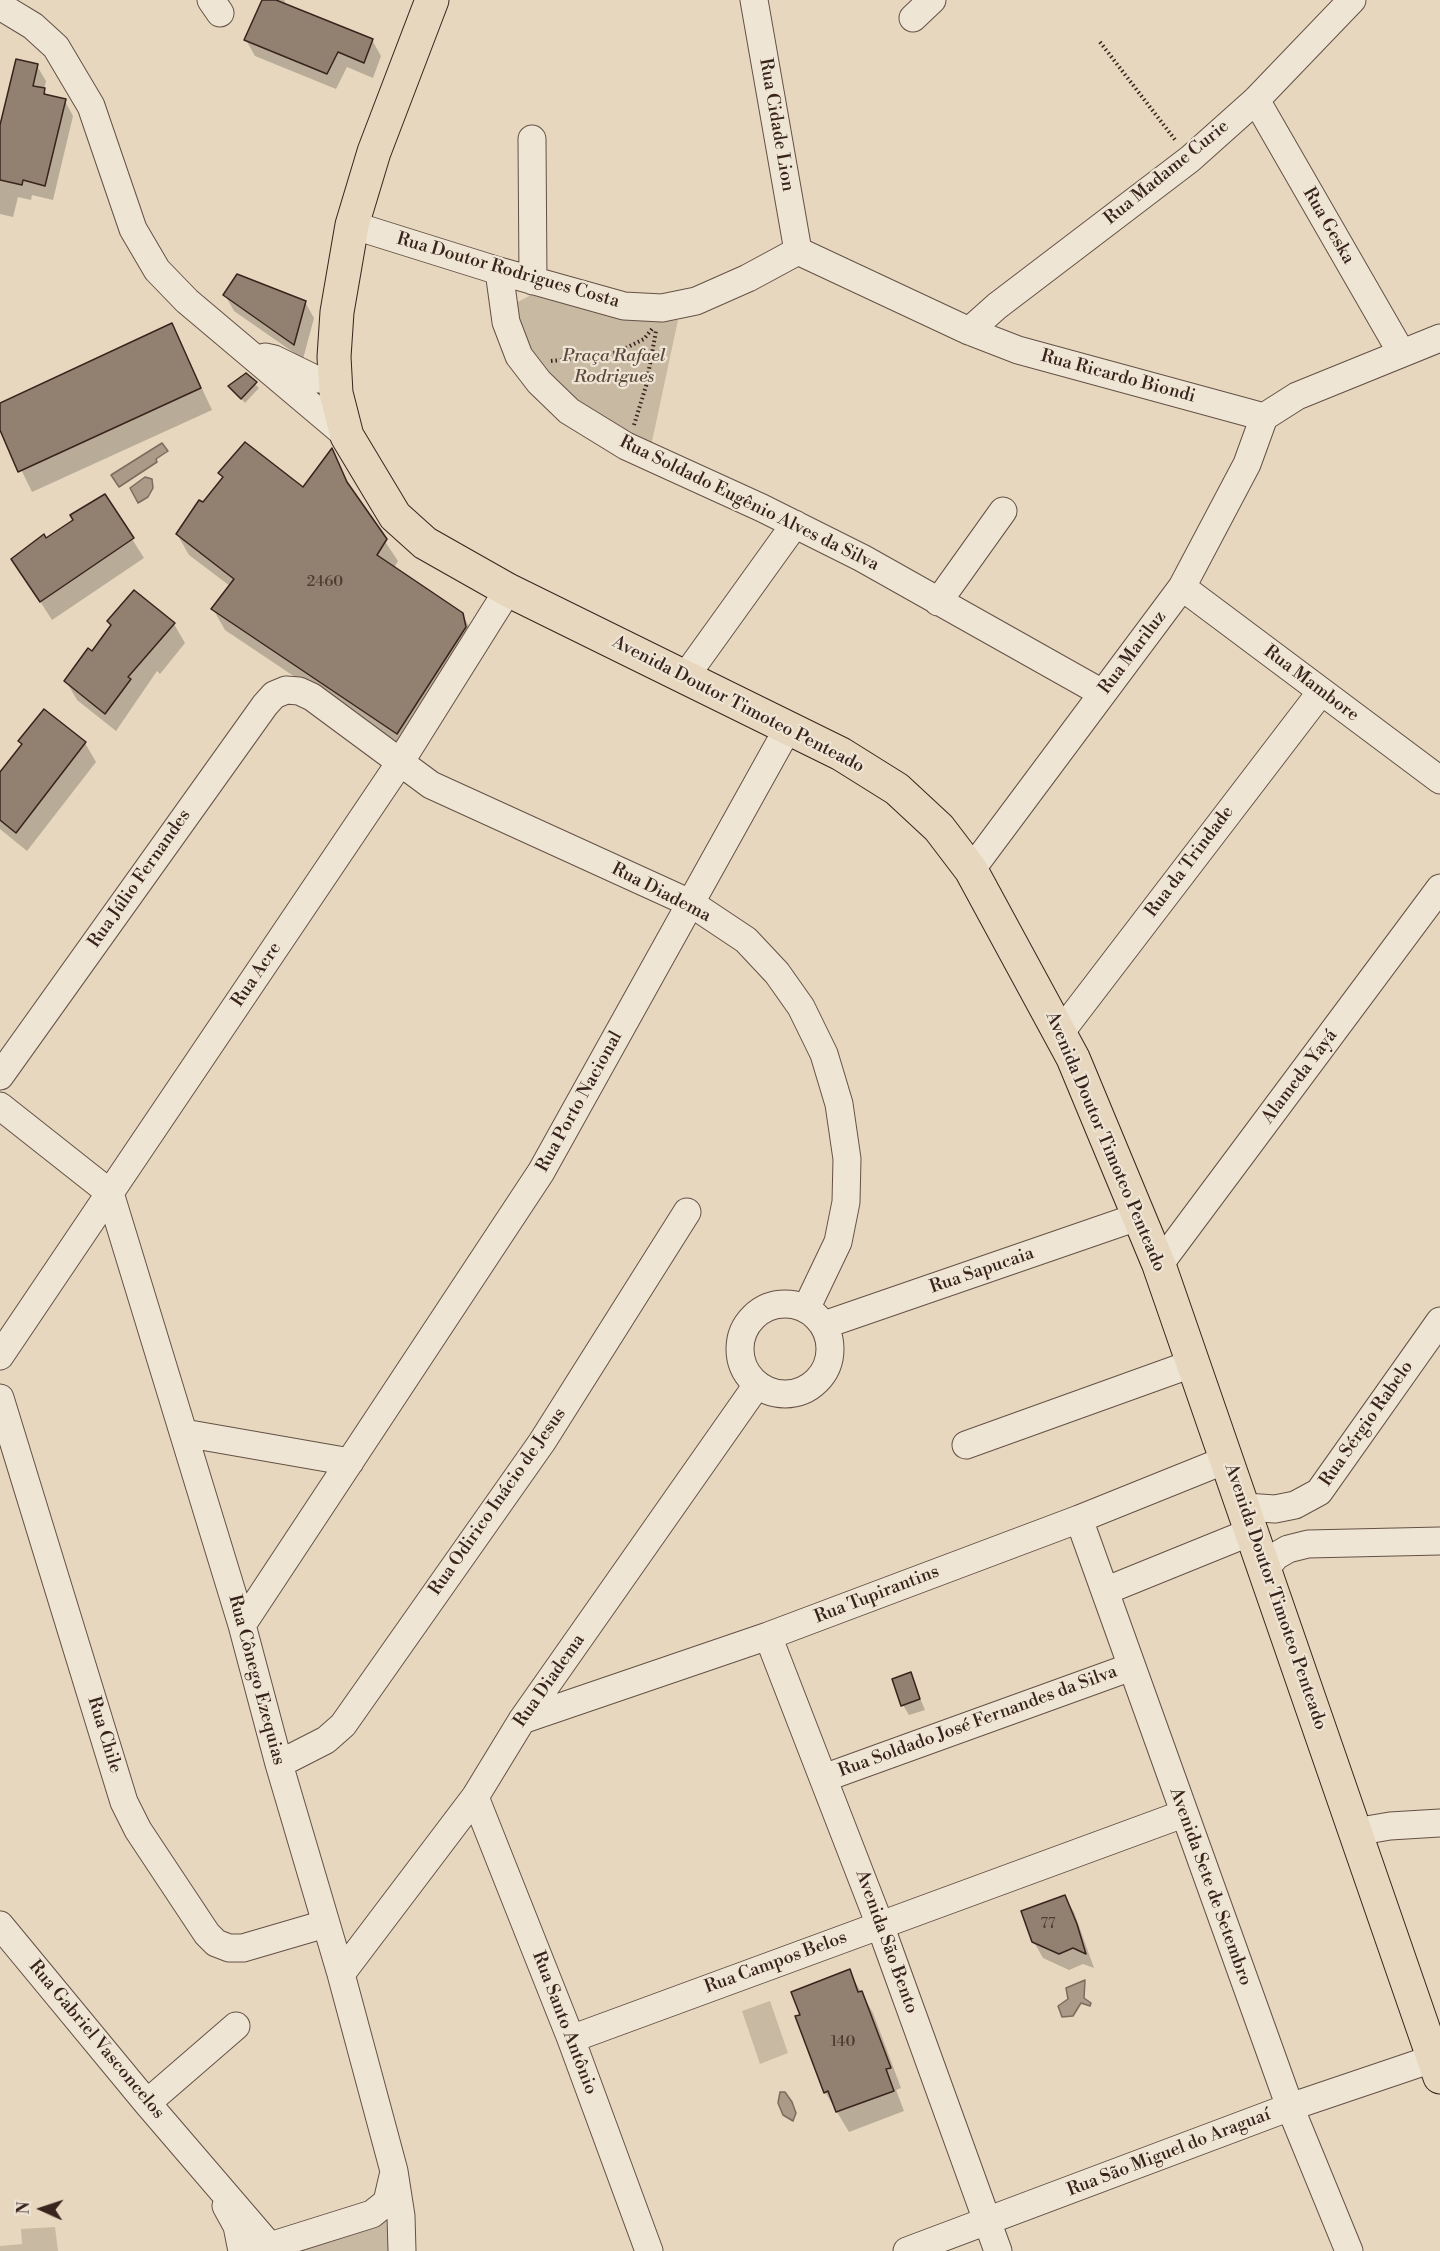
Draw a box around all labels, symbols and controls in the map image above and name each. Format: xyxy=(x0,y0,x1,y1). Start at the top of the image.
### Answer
street label: Rua Cidade Lion xyxy=(754,57,798,193)
street label: Rua Madame Curie xyxy=(1100,116,1234,230)
street label: Rua Geska xyxy=(1297,184,1359,268)
street label: Rua Doutor Rodrigues Costa xyxy=(394,229,622,313)
park label: Praça Rafael Rodrigues xyxy=(563,346,665,388)
street label: Rua Ricardo Biondi xyxy=(1038,346,1198,408)
street label: Rua Soldado Eugênio Alves da Silva xyxy=(616,432,882,576)
house number: 2460 xyxy=(307,573,343,591)
street label: Rua Mariluz xyxy=(1095,607,1171,699)
street label: Avenida Doutor Timoteo Penteado xyxy=(608,632,868,778)
street label: Rua Mambore xyxy=(1259,641,1363,727)
street label: Rua da Trindade xyxy=(1141,802,1239,922)
street label: Rua Júlio Fernandes xyxy=(84,806,196,952)
street label: Rua Diadema xyxy=(608,859,714,927)
street label: Rua Acre xyxy=(228,939,286,1011)
street label: Avenida Doutor Timoteo Penteado xyxy=(1040,1009,1170,1275)
street label: Alameda Yayá xyxy=(1258,1026,1342,1128)
street label: Rua Porto Nacional xyxy=(532,1028,628,1176)
street label: Rua Sapucaia xyxy=(927,1243,1037,1299)
street label: Rua Sérgio Rabelo xyxy=(1316,1357,1418,1491)
street label: Rua Odirico Inácio de Jesus xyxy=(425,1404,571,1600)
street label: Avenida Doutor Timoteo Penteado xyxy=(1219,1461,1331,1733)
street label: Rua Tupirantins xyxy=(812,1561,942,1629)
street label: Rua Cônego Ezequias xyxy=(223,1592,289,1768)
street label: Rua Diadema xyxy=(510,1630,590,1732)
street label: Rua Soldado José Fernandes da Silva xyxy=(836,1661,1120,1783)
street label: Rua Chile xyxy=(82,1694,126,1776)
street label: Avenida Sete de Setembro xyxy=(1164,1785,1256,1989)
street label: Avenida São Bento xyxy=(850,1867,922,2017)
house number: 77 xyxy=(1040,1915,1056,1933)
street label: Rua Campos Belos xyxy=(702,1927,850,1999)
street label: Rua Santo Antônio xyxy=(527,1948,601,2098)
street label: Rua Gabriel Vasconcelos xyxy=(23,1956,169,2124)
house number: 140 xyxy=(831,2033,855,2051)
street label: Rua São Miguel do Araguaí xyxy=(1064,2104,1274,2202)
north arrow xyxy=(12,2179,72,2239)
text: N xyxy=(14,2201,34,2215)

